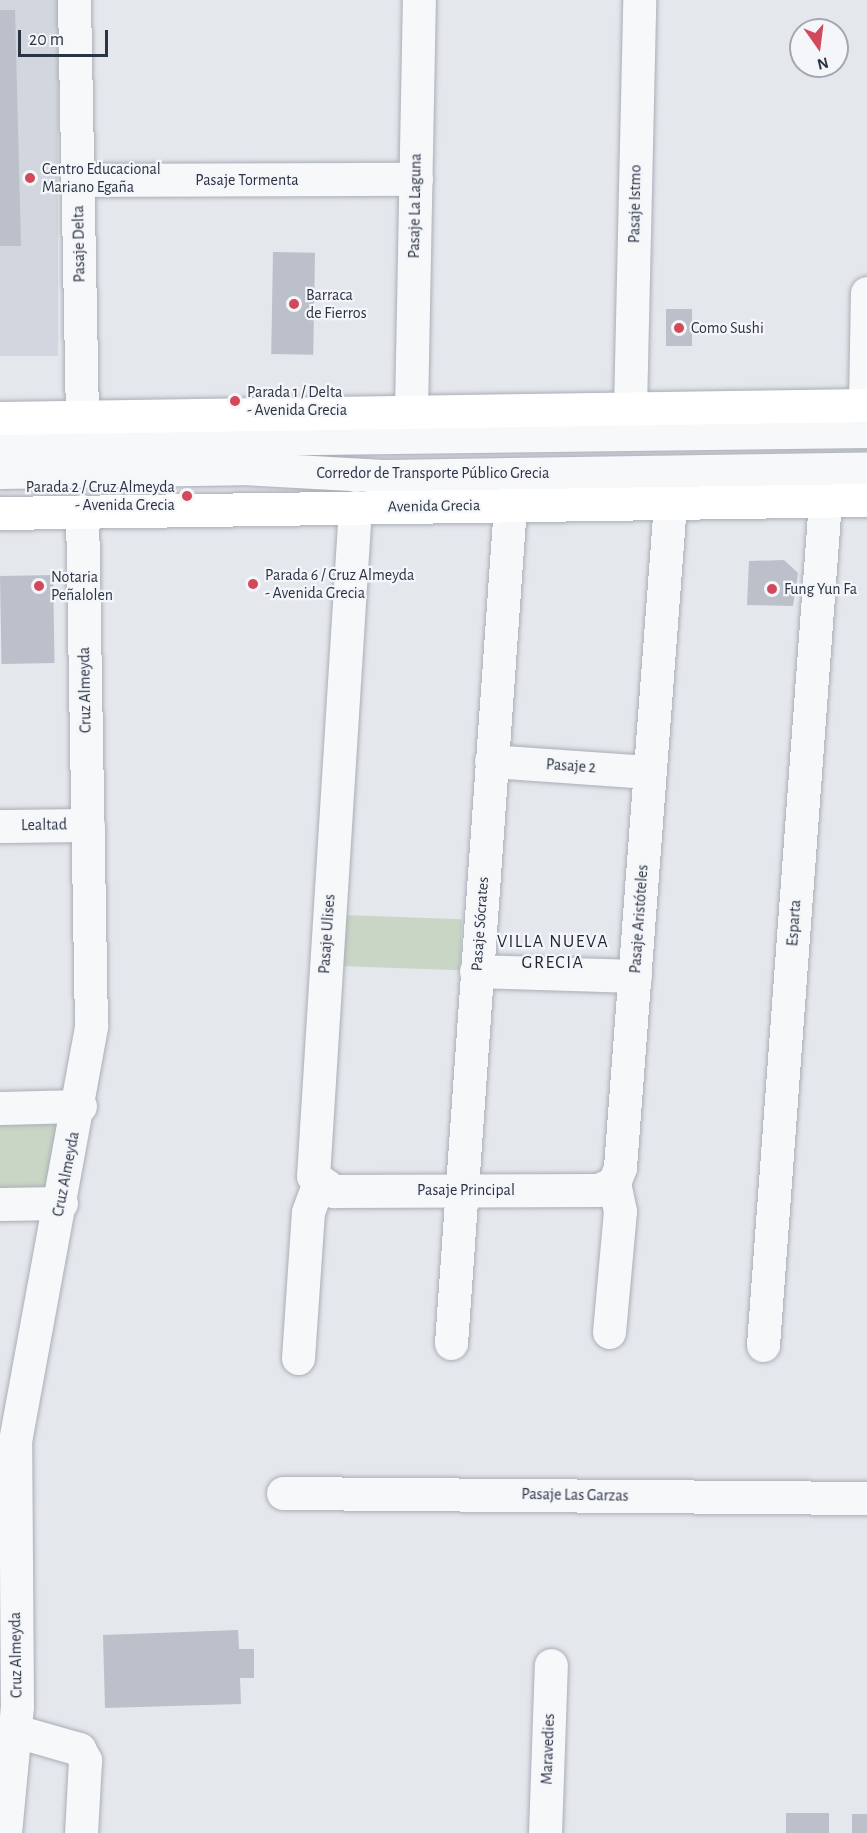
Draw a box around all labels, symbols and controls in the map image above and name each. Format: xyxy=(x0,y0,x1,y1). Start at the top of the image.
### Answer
scale bar xyxy=(21,18,111,56)
north arrow xyxy=(789,18,849,78)
text: 20 m xyxy=(29,31,64,49)
text: N xyxy=(816,54,830,73)
street label: Pasaje La Laguna xyxy=(404,153,426,259)
place label: Centro Educacional Mariano Egaña xyxy=(42,159,161,197)
street label: Pasaje Istmo xyxy=(625,165,645,243)
street label: Pasaje Tormenta xyxy=(195,170,299,190)
marker: Centro Educacional Mariano Egaña xyxy=(23,171,37,185)
street label: Pasaje Delta xyxy=(69,205,89,283)
place label: Barraca de Fierros xyxy=(306,285,367,323)
marker: Barraca de Fierros xyxy=(287,297,301,311)
place label: Como Sushi xyxy=(691,318,764,338)
marker: Como Sushi xyxy=(672,321,686,335)
place label: Parada 1 / Delta - Avenida Grecia xyxy=(247,382,347,420)
marker: Parada 1 / Delta - Avenida Grecia xyxy=(228,394,242,408)
street label: Corredor de Transporte Público Grecia xyxy=(317,463,549,483)
place label: Parada 2 / Cruz Almeyda - Avenida Grecia xyxy=(26,477,175,515)
marker: Parada 2 / Cruz Almeyda - Avenida Grecia xyxy=(180,489,194,503)
street label: Avenida Grecia xyxy=(388,496,480,516)
place label: Parada 6 / Cruz Almeyda - Avenida Grecia xyxy=(265,565,414,603)
place label: Notaria Peñalolen xyxy=(51,567,113,605)
marker: Parada 6 / Cruz Almeyda - Avenida Grecia xyxy=(246,577,260,591)
marker: Notaria Peñalolen xyxy=(32,579,46,593)
place label: Fung Yun Fa xyxy=(784,579,857,599)
marker: Fung Yun Fa xyxy=(765,582,779,596)
street label: Cruz Almeyda xyxy=(75,647,95,733)
street label: Pasaje 2 xyxy=(545,755,597,777)
street label: Lealtad xyxy=(21,815,67,835)
street label: Pasaje Aristóteles xyxy=(626,864,652,974)
street label: Pasaje Sócrates xyxy=(467,876,493,972)
street label: Pasaje Ulises xyxy=(315,893,339,975)
street label: Esparta xyxy=(783,899,805,947)
district label: VILLA NUEVA GRECIA xyxy=(497,932,609,974)
street label: Cruz Almeyda xyxy=(48,1130,84,1218)
street label: Pasaje Principal xyxy=(417,1180,515,1200)
street label: Pasaje Las Garzas xyxy=(521,1484,629,1506)
street label: Cruz Almeyda xyxy=(6,1612,26,1698)
street label: Maravedies xyxy=(537,1713,559,1785)

